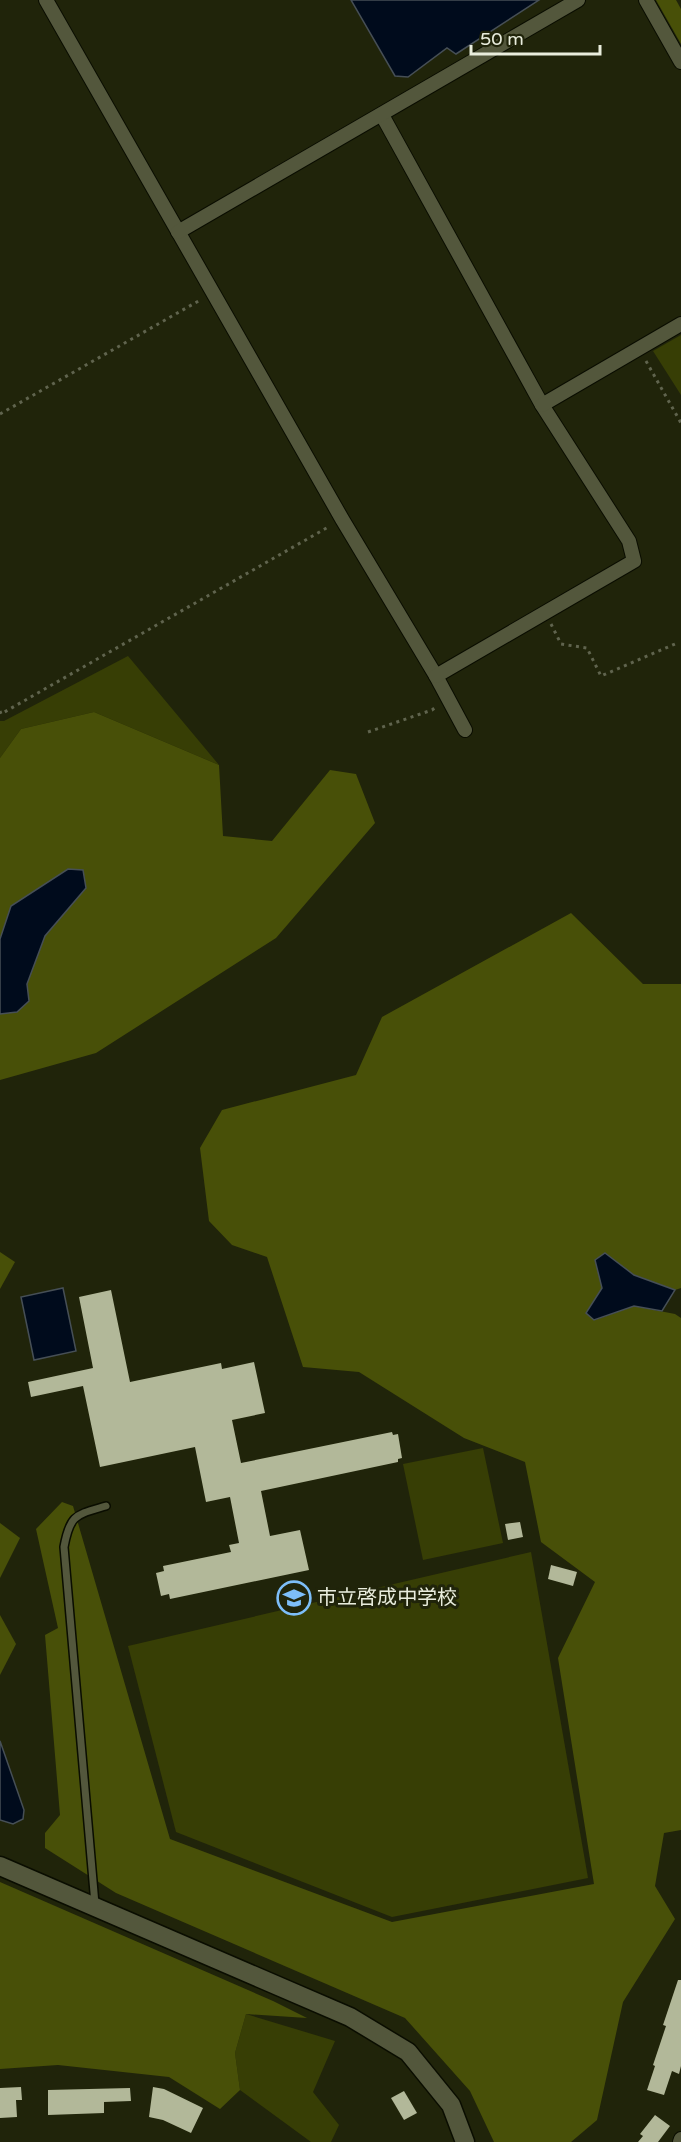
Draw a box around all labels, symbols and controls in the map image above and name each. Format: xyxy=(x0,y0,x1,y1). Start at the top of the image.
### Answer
scale bar xyxy=(471,18,600,56)
text: 50 m xyxy=(480,28,524,50)
school or university icon: 市立啓成中学校 xyxy=(276,1580,312,1616)
place label: 市立啓成中学校 xyxy=(317,1586,457,1610)

